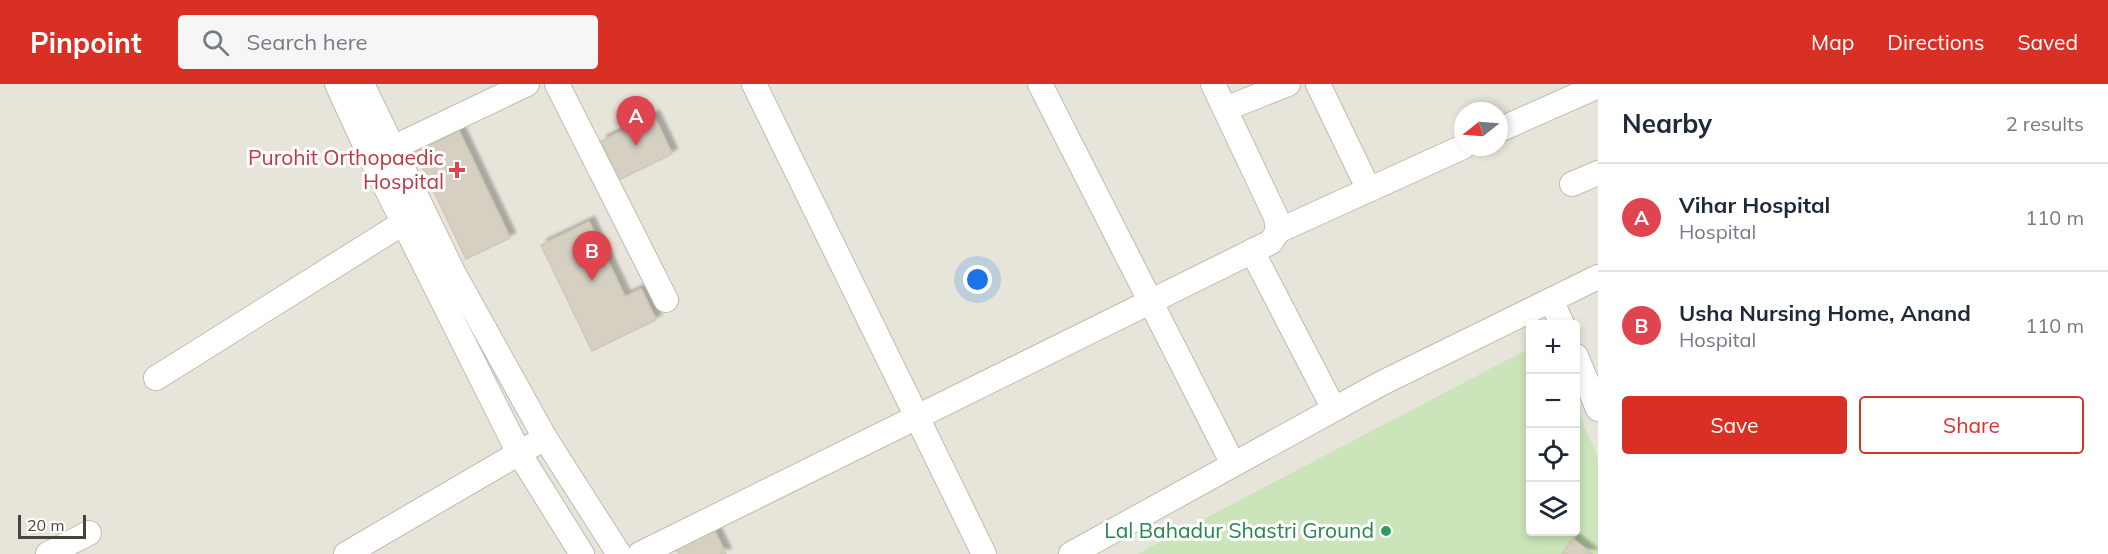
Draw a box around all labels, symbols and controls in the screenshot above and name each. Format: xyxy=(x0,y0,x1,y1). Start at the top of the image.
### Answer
search box xyxy=(178,15,598,69)
text: Pinpoint xyxy=(30,25,142,60)
icon: search xyxy=(199,26,232,59)
text: Search here xyxy=(247,28,368,56)
text: Map xyxy=(1811,29,1854,55)
text: Directions xyxy=(1887,29,1984,55)
text: Saved xyxy=(2017,29,2078,55)
pin: A xyxy=(616,97,656,146)
north arrow xyxy=(1454,102,1508,156)
text: Nearby xyxy=(1622,107,1712,140)
text: 2 results xyxy=(2006,111,2084,136)
place label: Purohit Orthopaedic Hospital xyxy=(248,144,444,194)
marker: Purohit Orthopaedic Hospital xyxy=(448,161,466,179)
text: Vihar Hospital xyxy=(1679,191,1830,219)
text: A xyxy=(1634,205,1649,230)
text: 110 m xyxy=(2025,205,2084,230)
text: Hospital xyxy=(1679,219,1756,244)
pin: B xyxy=(572,232,612,281)
your location xyxy=(963,265,992,294)
text: Usha Nursing Home, Anand xyxy=(1679,299,1971,327)
text: B xyxy=(1635,313,1648,338)
text: 110 m xyxy=(2025,313,2084,338)
map controls xyxy=(1526,320,1580,536)
button: + xyxy=(1526,320,1580,374)
text: Hospital xyxy=(1679,327,1756,352)
button: − xyxy=(1526,374,1580,428)
button: Save xyxy=(1622,396,1847,454)
button: Share xyxy=(1859,396,2084,454)
button: locate xyxy=(1526,428,1580,482)
button: layers xyxy=(1526,482,1580,536)
scale bar xyxy=(18,512,86,540)
text: 20 m xyxy=(27,515,64,535)
place label: Lal Bahadur Shastri Ground xyxy=(1104,517,1374,543)
marker: Lal Bahadur Shastri Ground xyxy=(1379,524,1393,538)

